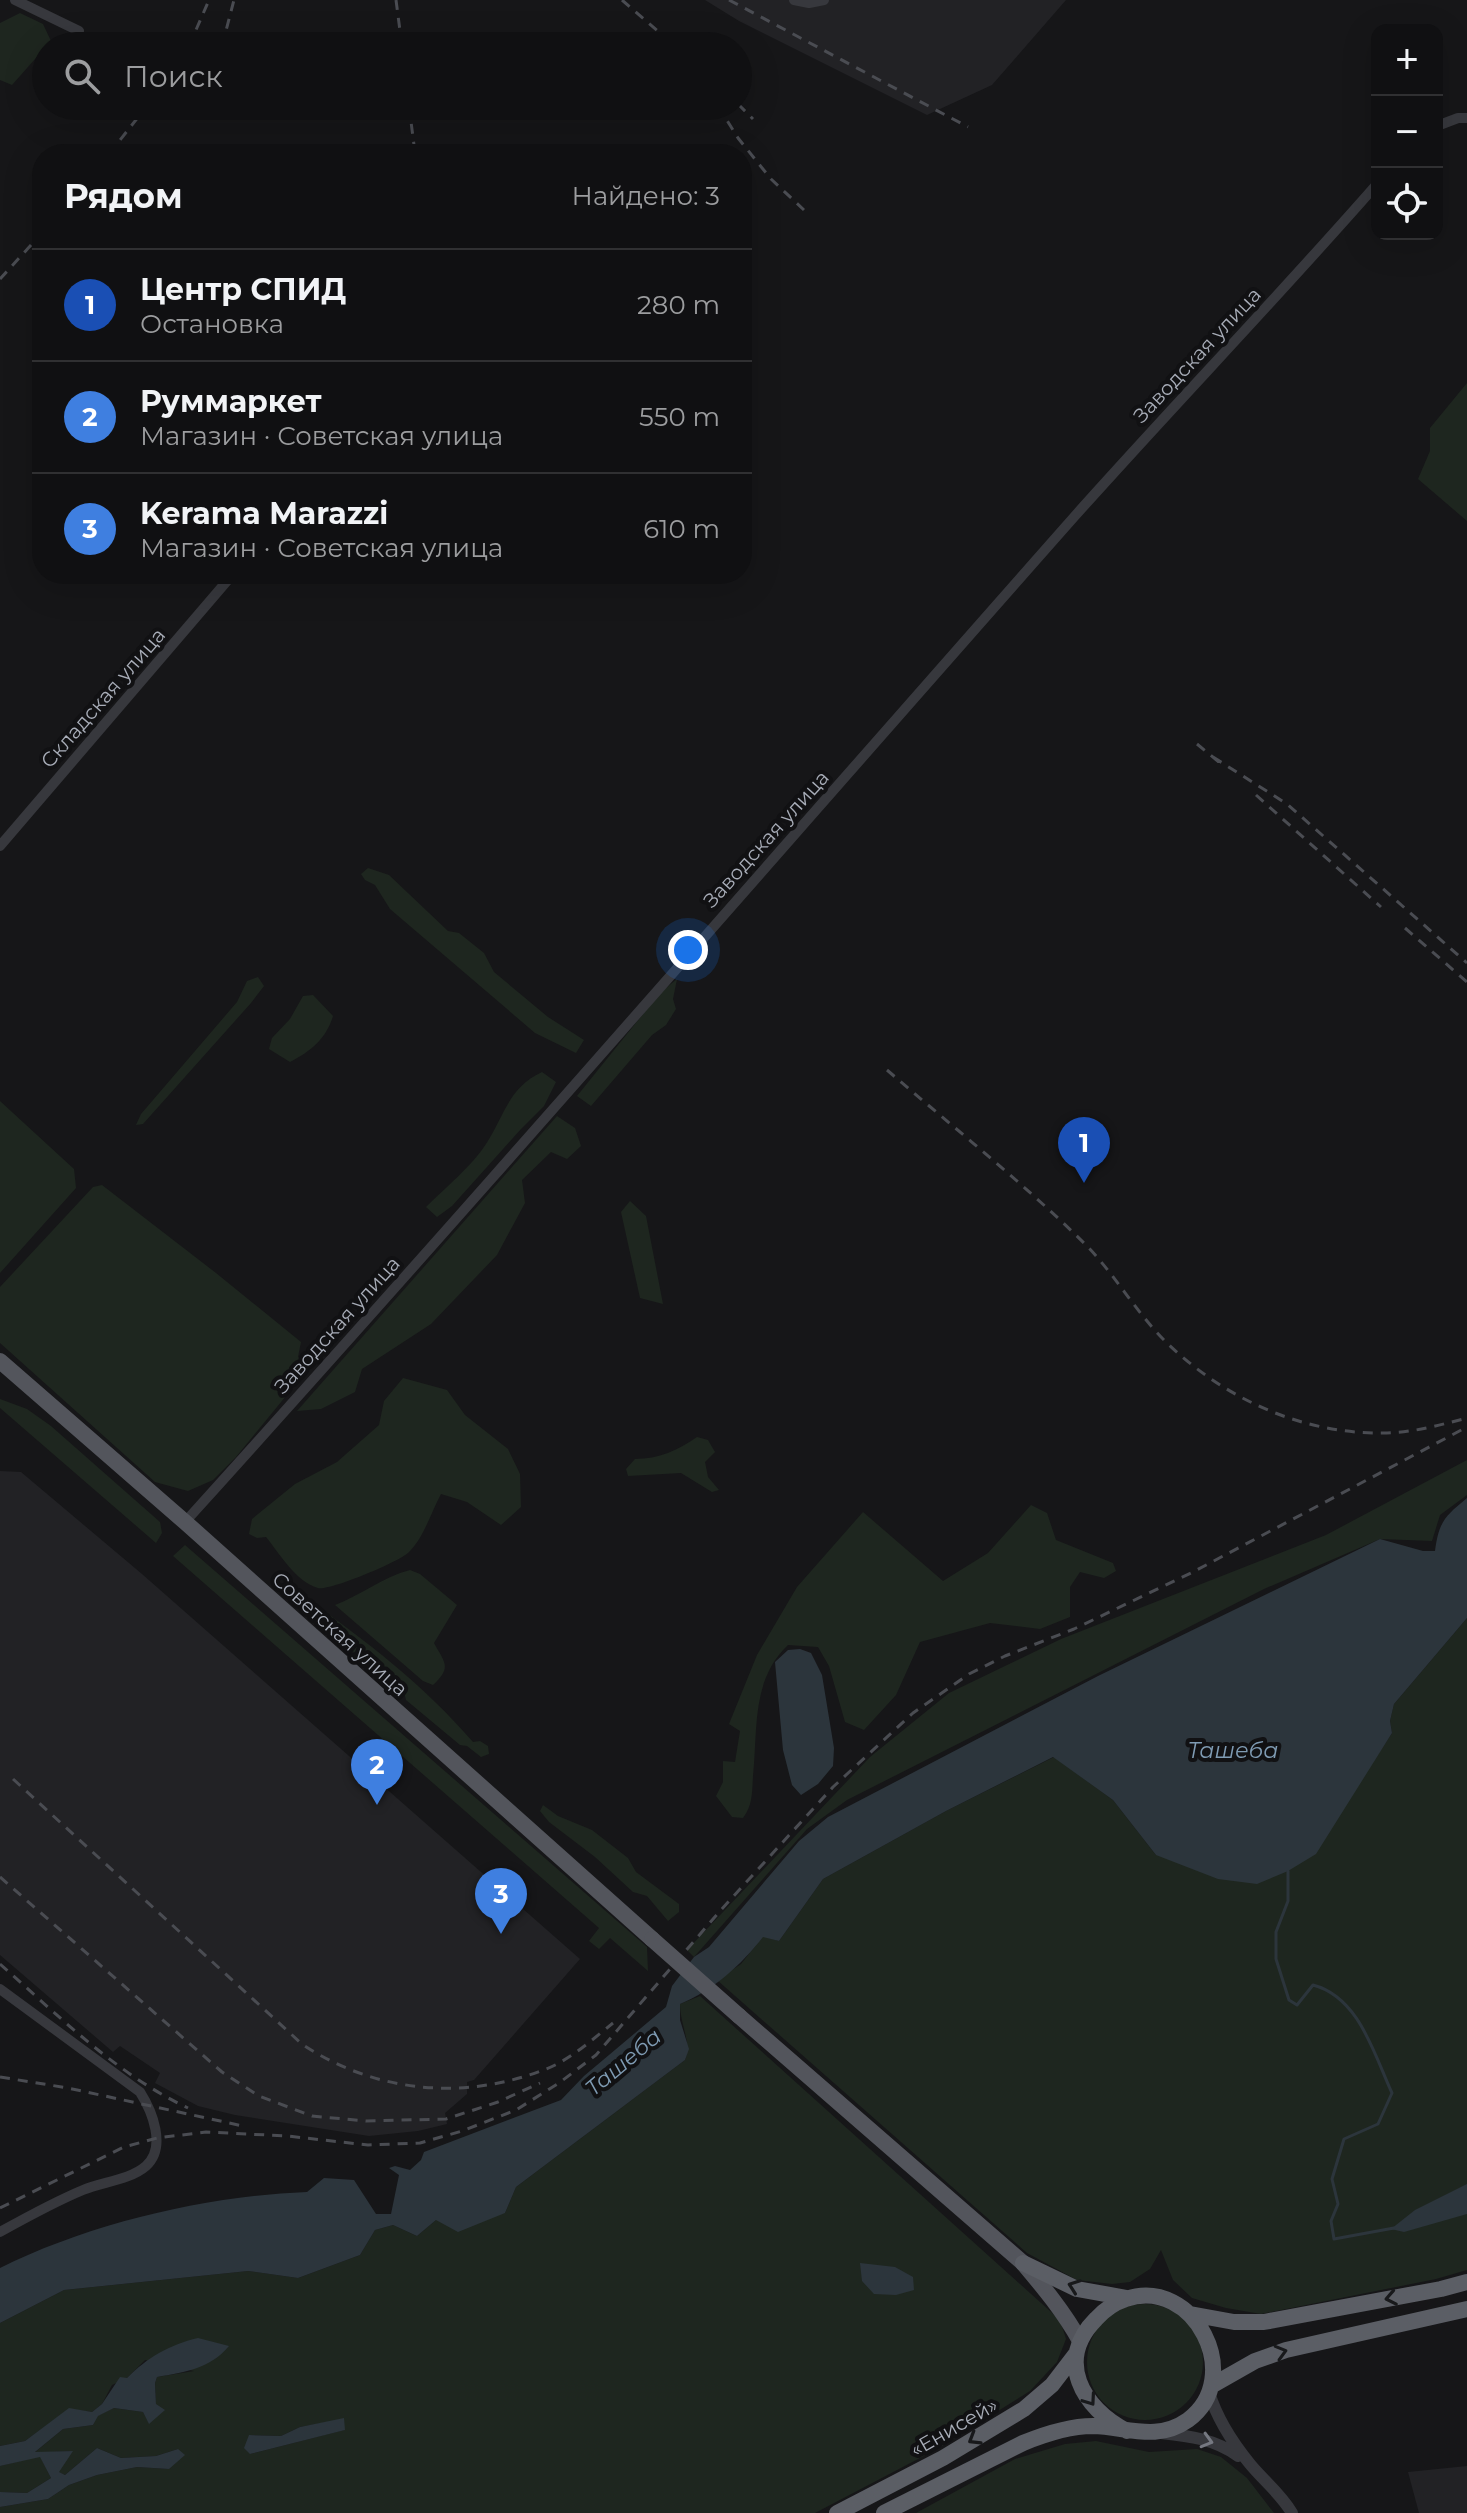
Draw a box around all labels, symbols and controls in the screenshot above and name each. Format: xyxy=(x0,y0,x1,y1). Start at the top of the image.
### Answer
map controls xyxy=(1371,24,1443,240)
button: + xyxy=(1371,24,1443,96)
search box xyxy=(32,32,752,120)
icon: search xyxy=(60,54,104,98)
text: Поиск xyxy=(124,58,223,95)
button: − xyxy=(1371,96,1443,168)
button: locate xyxy=(1371,168,1443,240)
text: Рядом xyxy=(64,175,183,217)
text: Найдено: 3 xyxy=(572,180,720,212)
text: Центр СПИД xyxy=(140,271,346,308)
street label: Заводская улица xyxy=(1128,282,1266,428)
text: 1 xyxy=(85,289,95,321)
text: 280 m xyxy=(637,289,720,321)
text: Остановка xyxy=(140,308,284,340)
text: Руммаркет xyxy=(140,383,321,420)
text: 2 xyxy=(82,401,98,433)
text: 550 m xyxy=(639,401,720,433)
text: Магазин · Советская улица xyxy=(140,420,503,452)
text: Kerama Marazzi xyxy=(140,495,388,532)
text: 3 xyxy=(82,513,98,545)
text: 610 m xyxy=(643,513,720,545)
text: Магазин · Советская улица xyxy=(140,532,503,564)
street label: Складская улица xyxy=(36,623,170,773)
street label: Заводская улица xyxy=(698,766,834,912)
your location xyxy=(668,930,708,970)
pin: 1 xyxy=(1058,1117,1110,1183)
street label: Заводская улица xyxy=(269,1252,405,1398)
street label: Советская улица xyxy=(267,1567,413,1701)
water label: Ташеба xyxy=(1188,1737,1278,1764)
pin: 2 xyxy=(351,1739,403,1805)
pin: 3 xyxy=(475,1868,527,1934)
water label: Ташеба xyxy=(580,2023,667,2102)
one-way arrow xyxy=(1068,2279,1082,2296)
one-way arrow xyxy=(1384,2289,1398,2306)
one-way arrow xyxy=(1273,2345,1287,2361)
street label: «Енисей» xyxy=(906,2392,1002,2462)
one-way arrow xyxy=(1080,2392,1095,2406)
one-way arrow xyxy=(968,2430,983,2445)
one-way arrow xyxy=(1199,2432,1213,2448)

